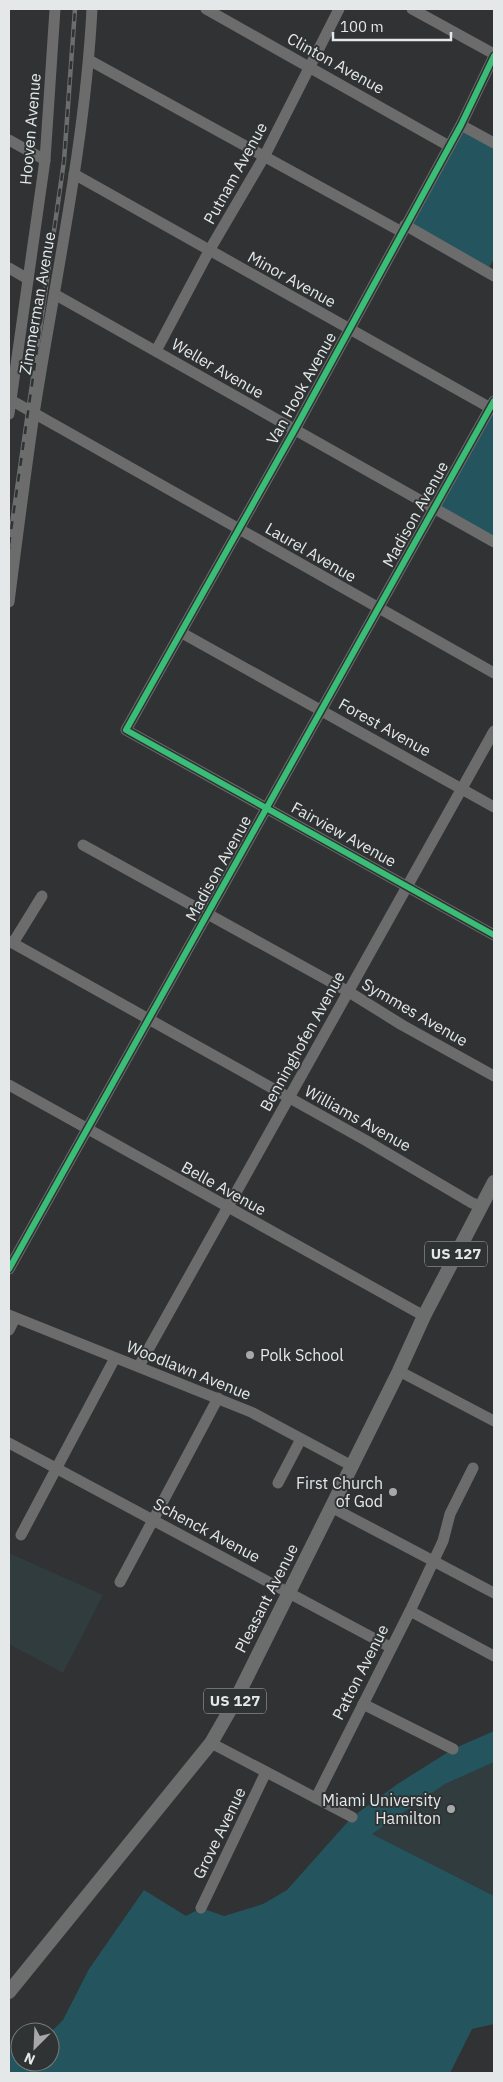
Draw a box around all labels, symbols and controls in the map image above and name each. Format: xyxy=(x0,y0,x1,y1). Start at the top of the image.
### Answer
scale bar xyxy=(333,10,450,42)
text: 100 m xyxy=(340,17,384,36)
street label: Clinton Avenue xyxy=(284,28,388,98)
street label: Hooven Avenue xyxy=(15,72,45,186)
street label: Putnam Avenue xyxy=(199,118,271,227)
street label: Zimmerman Avenue xyxy=(15,230,59,376)
street label: Minor Avenue xyxy=(244,246,340,312)
street label: Van Hook Avenue xyxy=(262,328,340,448)
street label: Weller Avenue xyxy=(168,334,268,403)
street label: Madison Avenue xyxy=(378,457,452,570)
street label: Laurel Avenue xyxy=(262,518,360,586)
street label: Forest Avenue xyxy=(335,693,435,761)
street label: Fairview Avenue xyxy=(288,797,400,871)
street label: Madison Avenue xyxy=(181,811,255,924)
street label: Benninghofen Avenue xyxy=(255,967,349,1115)
street label: Symmes Avenue xyxy=(358,974,472,1051)
street label: Williams Avenue xyxy=(301,1081,415,1156)
street label: Belle Avenue xyxy=(178,1157,270,1220)
road number: US 127 xyxy=(425,1242,487,1266)
street label: Woodlawn Avenue xyxy=(124,1336,254,1404)
place label: Polk School xyxy=(260,1345,344,1365)
marker: Polk School xyxy=(244,1349,256,1361)
place label: First Church of God xyxy=(296,1473,383,1511)
marker: First Church of God xyxy=(387,1486,399,1498)
street label: Schenck Avenue xyxy=(150,1493,264,1567)
street label: Pleasant Avenue xyxy=(230,1540,302,1656)
street label: Patton Avenue xyxy=(327,1621,393,1723)
road number: US 127 xyxy=(204,1688,266,1714)
street label: Grove Avenue xyxy=(188,1784,250,1882)
place label: Miami University Hamilton xyxy=(322,1790,441,1828)
marker: Miami University Hamilton xyxy=(445,1803,457,1815)
north arrow xyxy=(10,2022,60,2072)
text: N xyxy=(21,2049,38,2069)

